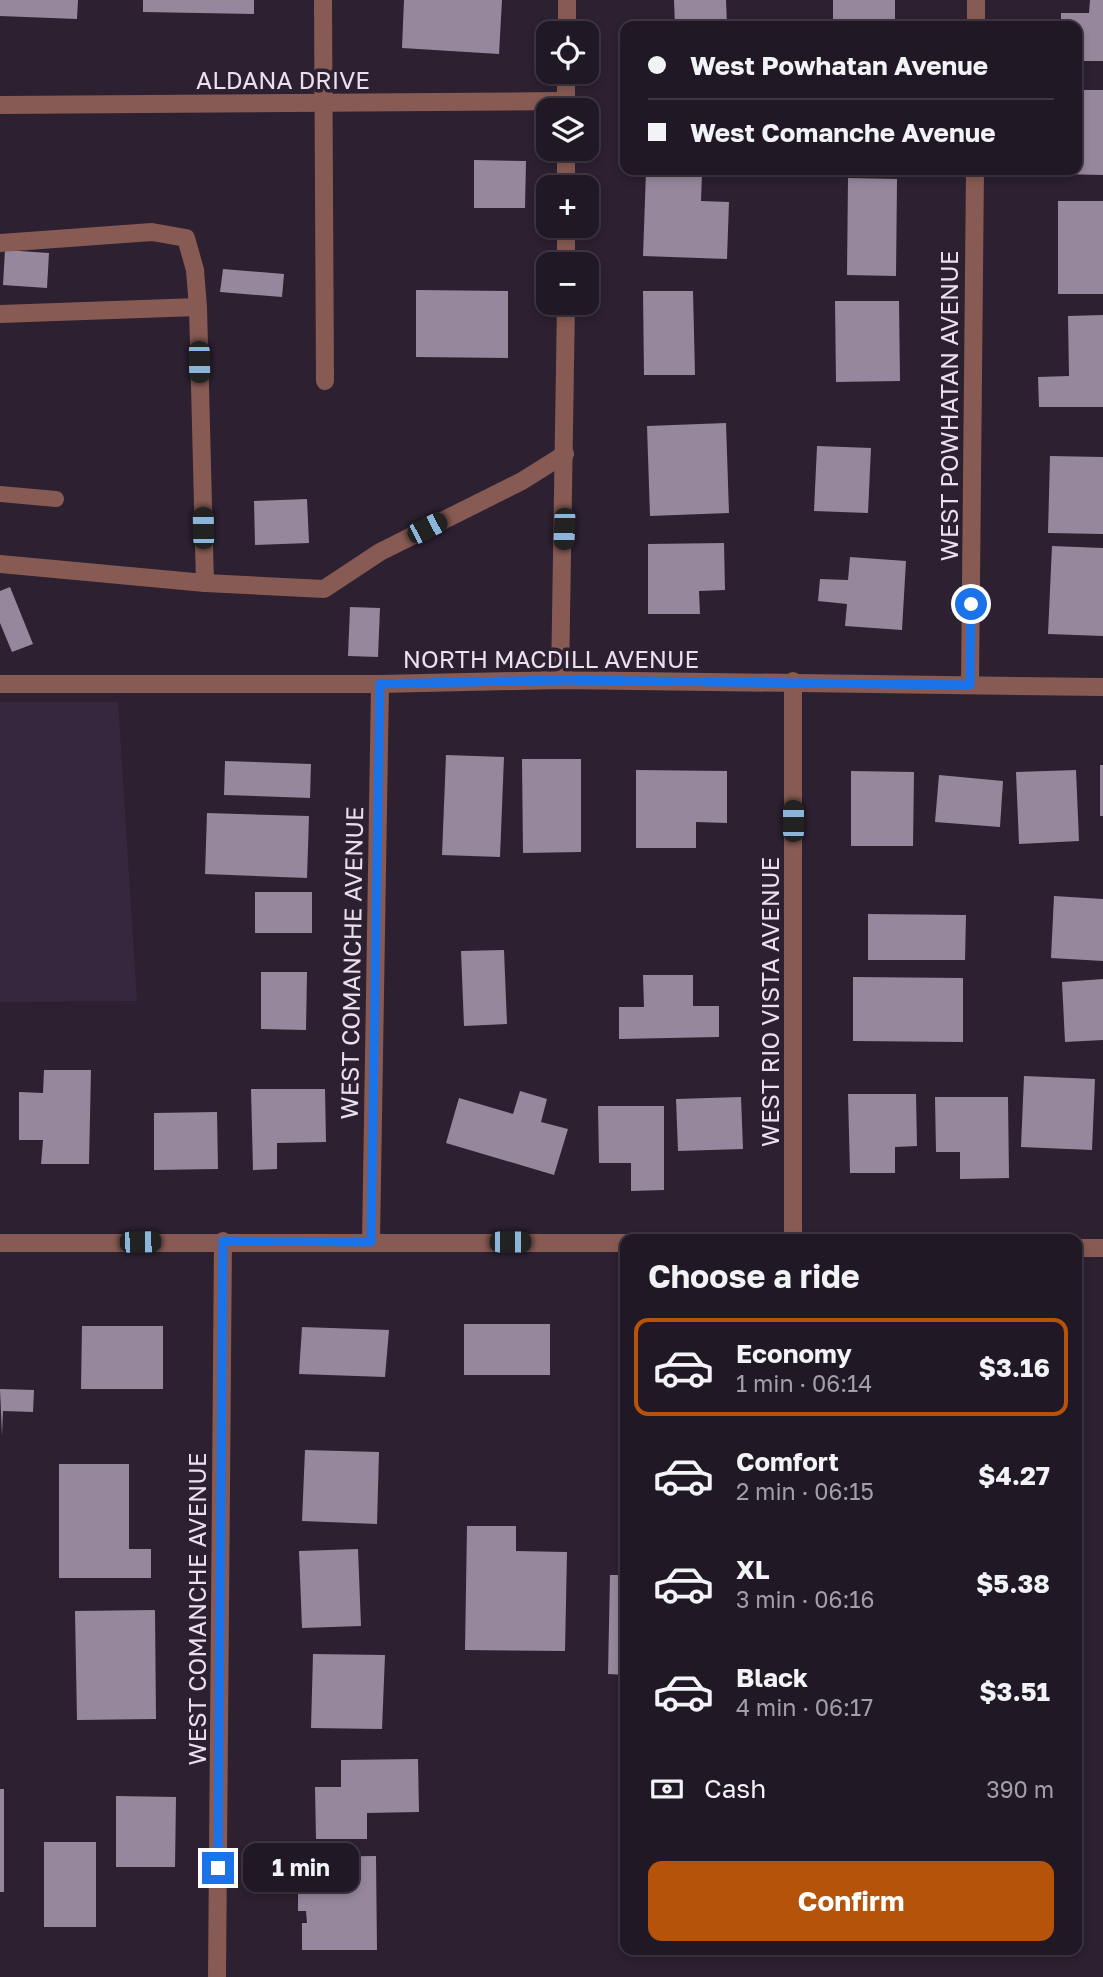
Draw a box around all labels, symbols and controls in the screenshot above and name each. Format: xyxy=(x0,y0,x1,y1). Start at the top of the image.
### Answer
map controls xyxy=(536,21,599,315)
button: locate xyxy=(536,21,599,84)
text: West Powhatan Avenue xyxy=(690,50,988,81)
street label: ALDANA DRIVE xyxy=(196,65,370,94)
button: layers xyxy=(536,98,599,161)
text: West Comanche Avenue xyxy=(690,117,996,148)
button: + xyxy=(536,175,599,238)
street label: WEST POWHATAN AVENUE xyxy=(934,251,963,561)
button: − xyxy=(536,252,599,315)
car xyxy=(189,341,210,383)
car xyxy=(193,507,214,549)
car xyxy=(553,508,576,550)
car xyxy=(404,509,451,547)
route start xyxy=(955,588,987,620)
street label: NORTH MACDILL AVENUE xyxy=(403,644,699,673)
car xyxy=(783,800,804,842)
street label: WEST COMANCHE AVENUE xyxy=(334,806,368,1120)
street label: WEST RIO VISTA AVENUE xyxy=(755,857,784,1147)
car xyxy=(119,1231,162,1253)
car xyxy=(490,1232,532,1253)
text: Choose a ride xyxy=(648,1257,860,1295)
icon: car xyxy=(652,1336,715,1399)
text: Economy xyxy=(736,1338,852,1369)
text: $3.16 xyxy=(978,1352,1050,1383)
text: 1 min · 06:14 xyxy=(736,1369,872,1397)
icon: car xyxy=(652,1444,715,1507)
text: Comfort xyxy=(736,1446,839,1477)
street label: WEST COMANCHE AVENUE xyxy=(182,1453,211,1765)
text: $4.27 xyxy=(978,1460,1050,1491)
text: 2 min · 06:15 xyxy=(736,1477,874,1505)
icon: car xyxy=(652,1552,715,1615)
text: XL xyxy=(736,1554,770,1585)
text: $5.38 xyxy=(976,1568,1050,1599)
text: 3 min · 06:16 xyxy=(736,1585,874,1613)
icon: car xyxy=(652,1660,715,1723)
text: Black xyxy=(736,1662,808,1693)
text: $3.51 xyxy=(979,1676,1050,1707)
text: 4 min · 06:17 xyxy=(736,1693,873,1721)
icon: cash xyxy=(648,1770,686,1808)
text: Cash xyxy=(704,1773,766,1804)
text: 390 m xyxy=(986,1775,1054,1803)
callout: 1 min xyxy=(242,1843,358,1892)
route end xyxy=(202,1852,234,1884)
text: 1 min xyxy=(272,1853,330,1881)
button: Confirm xyxy=(648,1861,1054,1941)

